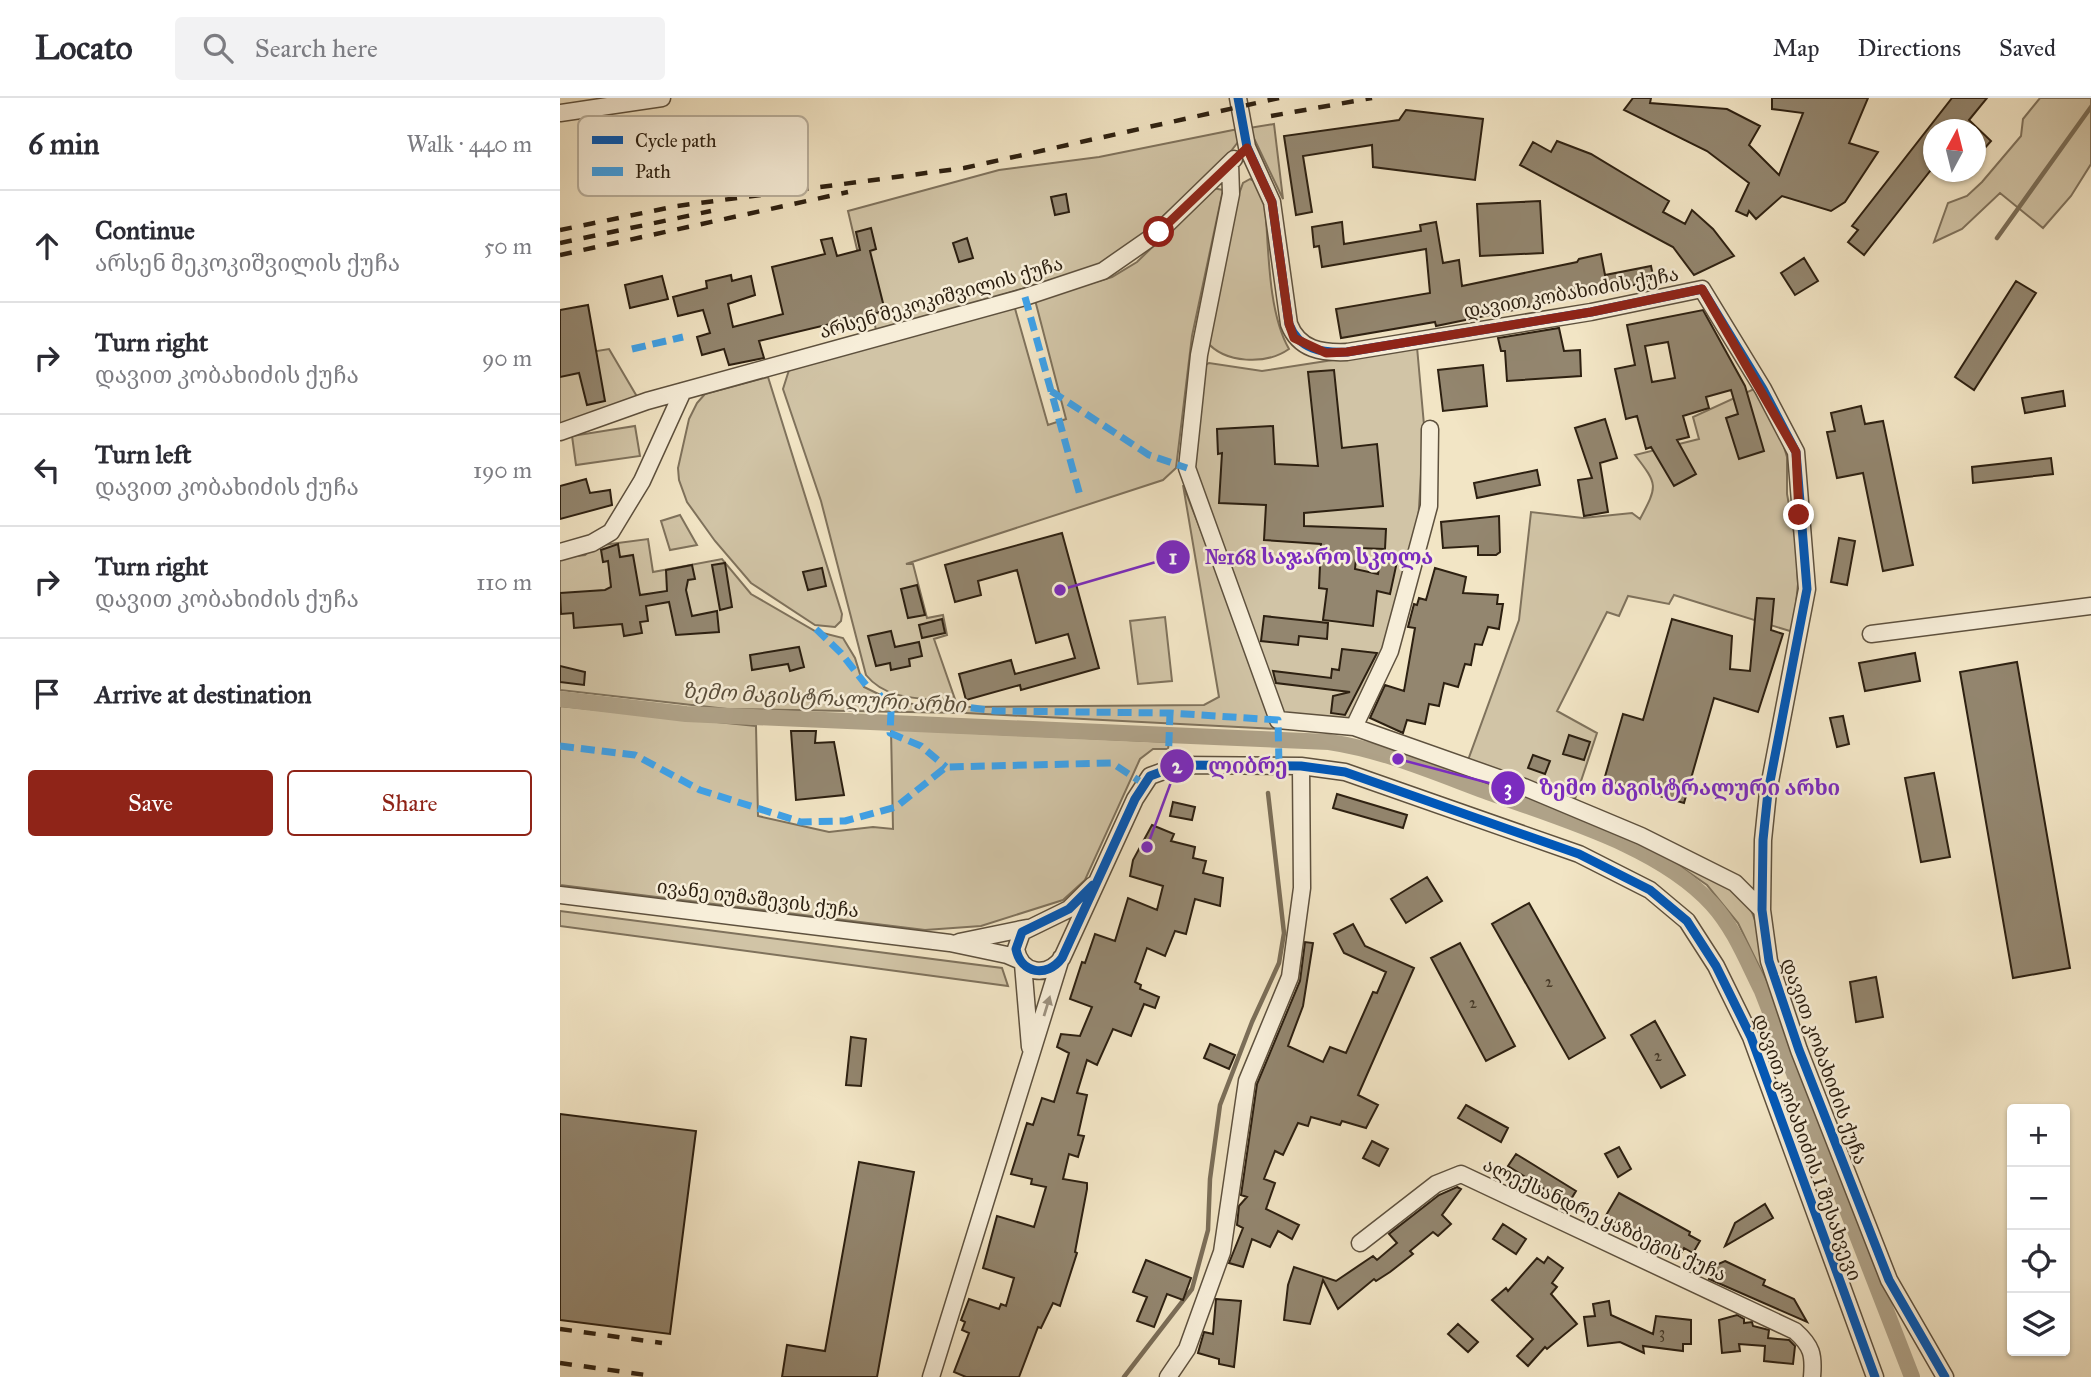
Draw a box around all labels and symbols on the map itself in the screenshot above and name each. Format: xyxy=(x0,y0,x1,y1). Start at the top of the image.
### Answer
legend xyxy=(578,116,808,196)
north arrow xyxy=(1923,119,1986,182)
text: Cycle path xyxy=(635,129,717,152)
text: Path xyxy=(635,160,671,183)
route start xyxy=(1143,216,1174,247)
street label: არსენ მეკოკიშვილის ქუჩა xyxy=(817,252,1065,343)
street label: დავით კობახიძის ქუჩა xyxy=(1462,262,1680,323)
route end xyxy=(1783,499,1814,530)
callout: №168 საჯარო სკოლა xyxy=(1156,536,1447,578)
text: 1 xyxy=(1169,544,1177,570)
text: №168 საჯარო სკოლა xyxy=(1205,544,1433,570)
water label: ზემო მაგისტრალური არხი xyxy=(682,678,967,718)
callout: ლიბრე xyxy=(1160,745,1302,787)
text: 2 xyxy=(1172,753,1183,779)
text: ლიბრე xyxy=(1208,753,1288,779)
callout: ზემო მაგისტრალური არხი xyxy=(1491,767,1854,809)
text: 3 xyxy=(1504,775,1512,801)
text: ზემო მაგისტრალური არხი xyxy=(1539,775,1840,801)
street label: ივანე იუმაშევის ქუჩა xyxy=(656,875,860,922)
street label: დავით კობახიძის ქუჩა xyxy=(1776,955,1873,1167)
house number: 2 xyxy=(1545,972,1553,991)
house number: 2 xyxy=(1469,993,1477,1012)
one-way arrow xyxy=(1042,995,1052,1016)
street label: დავით კობახიძის I შესახვევი xyxy=(1748,1011,1867,1284)
house number: 2 xyxy=(1654,1046,1662,1065)
street label: ალექსანდრე ყაზბეგის ქუჩა xyxy=(1479,1153,1730,1286)
house number: 3 xyxy=(1659,1323,1665,1342)

